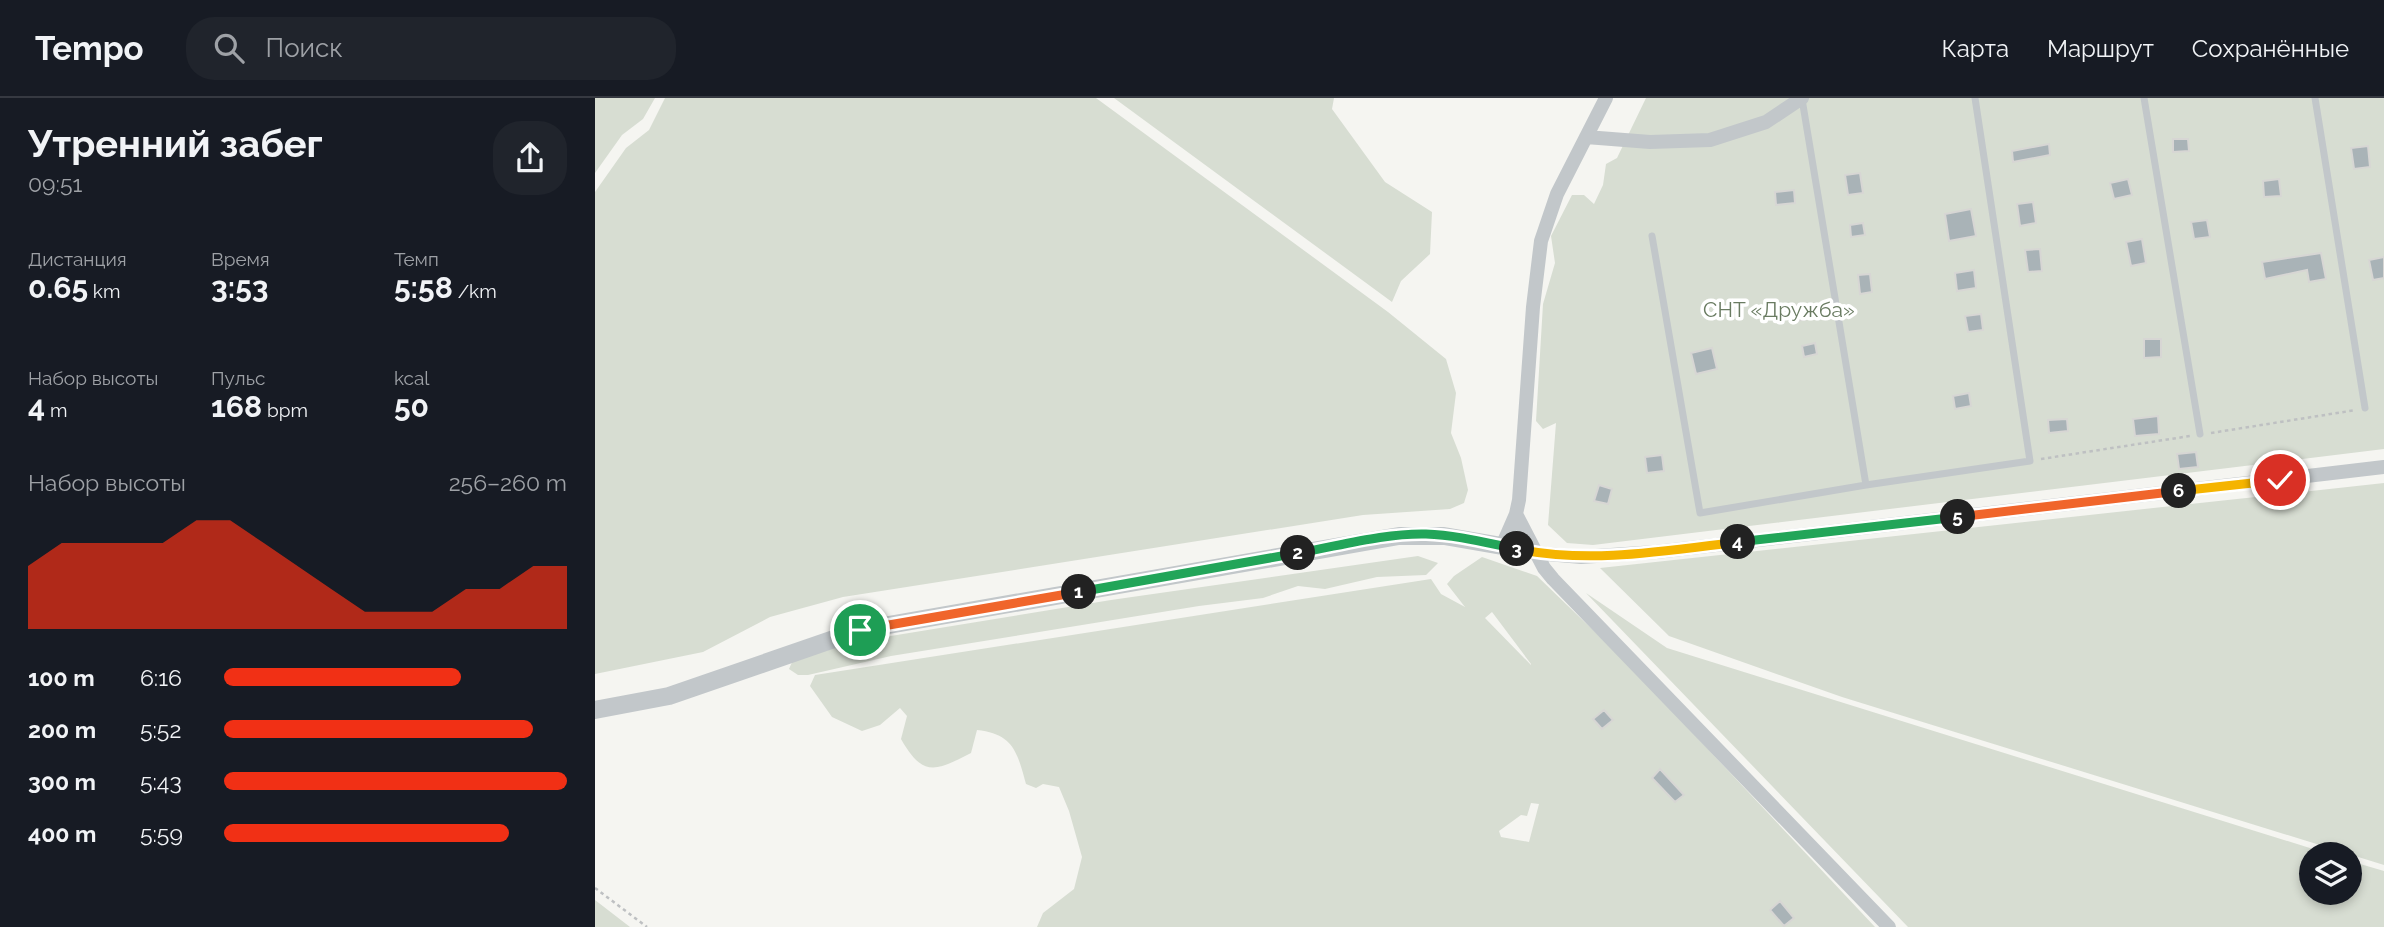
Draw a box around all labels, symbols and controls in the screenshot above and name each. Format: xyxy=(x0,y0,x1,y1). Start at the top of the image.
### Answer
search box xyxy=(186,17,676,80)
text: Tempo xyxy=(35,29,144,68)
icon: search xyxy=(210,29,248,67)
text: Поиск xyxy=(266,33,343,63)
text: Карта xyxy=(1941,34,2009,63)
text: Маршрут xyxy=(2047,34,2154,63)
text: Сохранённые xyxy=(2192,34,2349,63)
text: Утренний забег xyxy=(28,121,323,166)
button: share xyxy=(493,121,567,195)
text: 09:51 xyxy=(28,170,82,197)
text: Дистанция xyxy=(28,248,127,270)
text: Время xyxy=(211,248,270,270)
text: Темп xyxy=(394,248,439,270)
text: 0.65 xyxy=(28,270,88,305)
text: 3:53 xyxy=(211,270,269,305)
text: 5:58 xyxy=(394,270,453,305)
text: km xyxy=(88,280,120,302)
text: /km xyxy=(453,280,497,302)
park label: СНТ «Дружба» xyxy=(1703,297,1855,322)
text: Набор высоты xyxy=(28,367,158,389)
text: Пульс xyxy=(211,367,265,389)
text: kcal xyxy=(394,367,430,389)
text: 4 xyxy=(28,389,45,424)
text: 168 xyxy=(211,389,262,424)
text: 50 xyxy=(394,389,429,424)
text: m xyxy=(45,399,67,421)
text: bpm xyxy=(262,399,308,421)
pin xyxy=(2250,450,2310,510)
icon: check xyxy=(2261,461,2299,499)
text: Набор высоты xyxy=(28,469,186,496)
text: 256–260 m xyxy=(449,469,567,496)
pin: 6 xyxy=(2161,474,2197,508)
text: 6 xyxy=(2173,479,2184,501)
pin: 5 xyxy=(1941,500,1975,534)
text: 5 xyxy=(1952,505,1963,527)
pin: 4 xyxy=(1721,524,1755,560)
text: 4 xyxy=(1732,530,1743,552)
pin: 3 xyxy=(1499,532,1535,566)
pin: 2 xyxy=(1281,536,1315,570)
text: 3 xyxy=(1511,537,1522,559)
text: 2 xyxy=(1292,541,1303,563)
pin: 1 xyxy=(1061,574,1097,610)
text: 1 xyxy=(1074,580,1083,602)
pin xyxy=(830,600,890,660)
icon: arrive xyxy=(841,611,879,649)
text: 100 m xyxy=(28,664,95,691)
text: 6:16 xyxy=(140,664,182,691)
text: 200 m xyxy=(28,716,96,743)
text: 5:52 xyxy=(140,716,181,743)
text: 300 m xyxy=(28,768,96,795)
text: 5:43 xyxy=(140,768,182,795)
text: 400 m xyxy=(28,820,96,847)
text: 5:59 xyxy=(140,820,183,847)
map controls xyxy=(2299,842,2362,905)
button: layers xyxy=(2299,842,2362,905)

